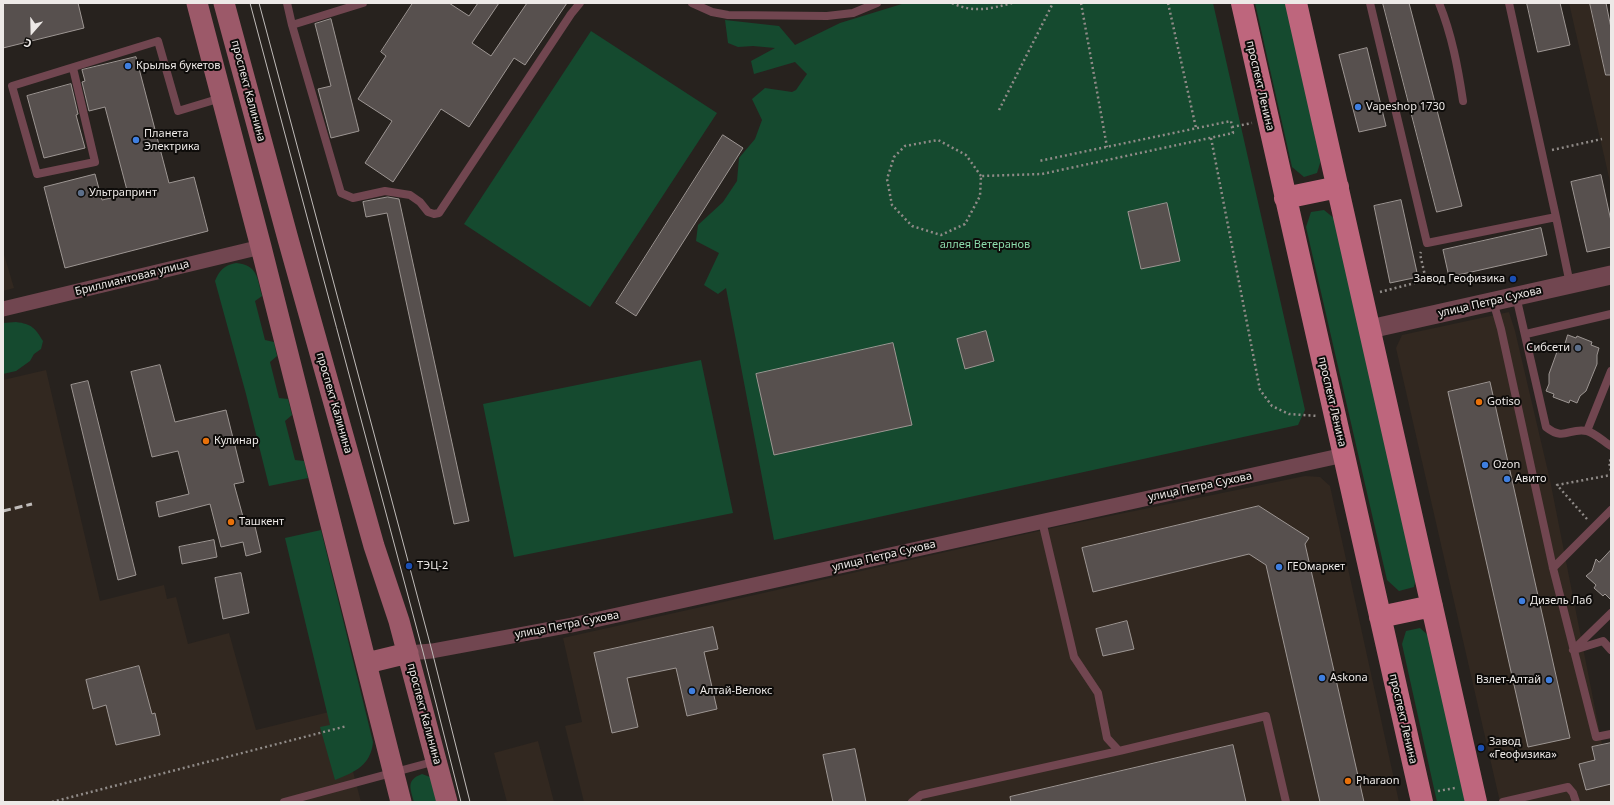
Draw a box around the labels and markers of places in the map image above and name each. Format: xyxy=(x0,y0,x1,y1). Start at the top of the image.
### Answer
place label: Крылья букетов xyxy=(136,59,221,73)
marker: Крылья букетов xyxy=(123,61,133,71)
place label: Vapeshop 1730 xyxy=(1366,100,1445,114)
marker: Vapeshop 1730 xyxy=(1353,102,1363,112)
place label: Планета Электрика xyxy=(144,127,200,153)
marker: Планета Электрика xyxy=(131,135,141,145)
place label: Ультрапринт xyxy=(89,186,157,200)
marker: Ультрапринт xyxy=(76,188,86,198)
place label: Завод Геофизика xyxy=(1414,272,1505,286)
marker: Завод Геофизика xyxy=(1508,274,1518,284)
place label: Сибсети xyxy=(1526,341,1570,355)
marker: Сибсети xyxy=(1573,343,1583,353)
place label: Gotiso xyxy=(1487,395,1520,409)
marker: Gotiso xyxy=(1474,397,1484,407)
place label: Кулинар xyxy=(214,434,259,448)
marker: Кулинар xyxy=(201,436,211,446)
place label: Ozon xyxy=(1493,458,1520,472)
marker: Ozon xyxy=(1480,460,1490,470)
place label: Авито xyxy=(1515,472,1547,486)
marker: Авито xyxy=(1502,474,1512,484)
place label: Ташкент xyxy=(239,515,284,529)
marker: Ташкент xyxy=(226,517,236,527)
place label: ТЭЦ-2 xyxy=(417,559,448,573)
place label: ГЕОмаркет xyxy=(1287,560,1345,574)
marker: ТЭЦ-2 xyxy=(404,561,414,571)
marker: ГЕОмаркет xyxy=(1274,562,1284,572)
place label: Дизель Лаб xyxy=(1530,594,1592,608)
marker: Дизель Лаб xyxy=(1517,596,1527,606)
place label: Askona xyxy=(1330,671,1368,685)
marker: Askona xyxy=(1317,673,1327,683)
place label: Взлет-Алтай xyxy=(1476,673,1541,687)
marker: Взлет-Алтай xyxy=(1544,675,1554,685)
place label: Алтай-Велокс xyxy=(700,684,772,698)
marker: Алтай-Велокс xyxy=(687,686,697,696)
place label: Завод «Геофизика» xyxy=(1489,735,1557,761)
marker: Завод «Геофизика» xyxy=(1476,743,1486,753)
place label: Pharaon xyxy=(1356,774,1400,788)
marker: Pharaon xyxy=(1343,776,1353,786)

